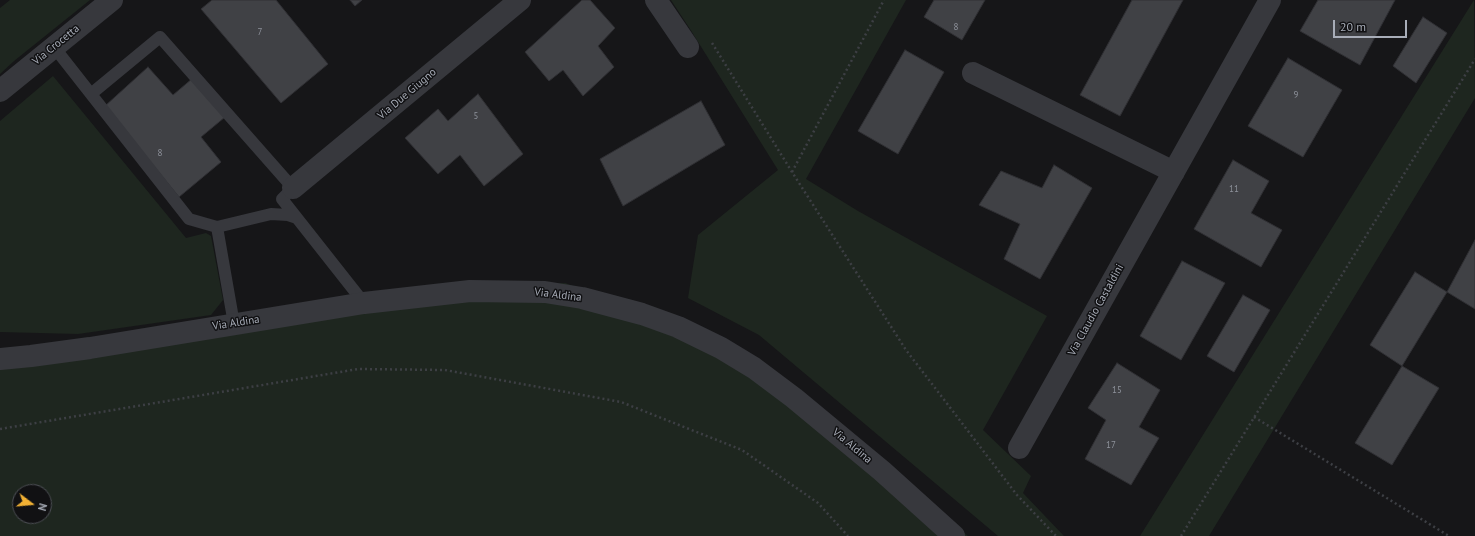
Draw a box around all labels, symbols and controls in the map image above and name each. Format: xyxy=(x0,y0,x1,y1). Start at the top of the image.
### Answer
scale bar xyxy=(1335,12,1409,38)
text: 20 m xyxy=(1340,19,1366,34)
street label: Via Crocetta xyxy=(30,22,82,68)
house number: 8 xyxy=(954,22,958,32)
house number: 7 xyxy=(258,27,262,37)
street label: Via Due Giugno xyxy=(375,66,439,122)
house number: 9 xyxy=(1294,90,1298,100)
house number: 5 xyxy=(474,111,478,121)
house number: 8 xyxy=(158,148,162,158)
house number: 11 xyxy=(1229,184,1239,194)
street label: Via Claudio Castaldini xyxy=(1065,262,1127,358)
street label: Via Aldina xyxy=(534,286,582,304)
street label: Via Aldina xyxy=(211,313,261,333)
house number: 15 xyxy=(1112,385,1122,395)
street label: Via Aldina xyxy=(830,426,874,466)
house number: 17 xyxy=(1106,440,1116,450)
north arrow xyxy=(12,484,52,524)
text: N xyxy=(35,502,50,512)

